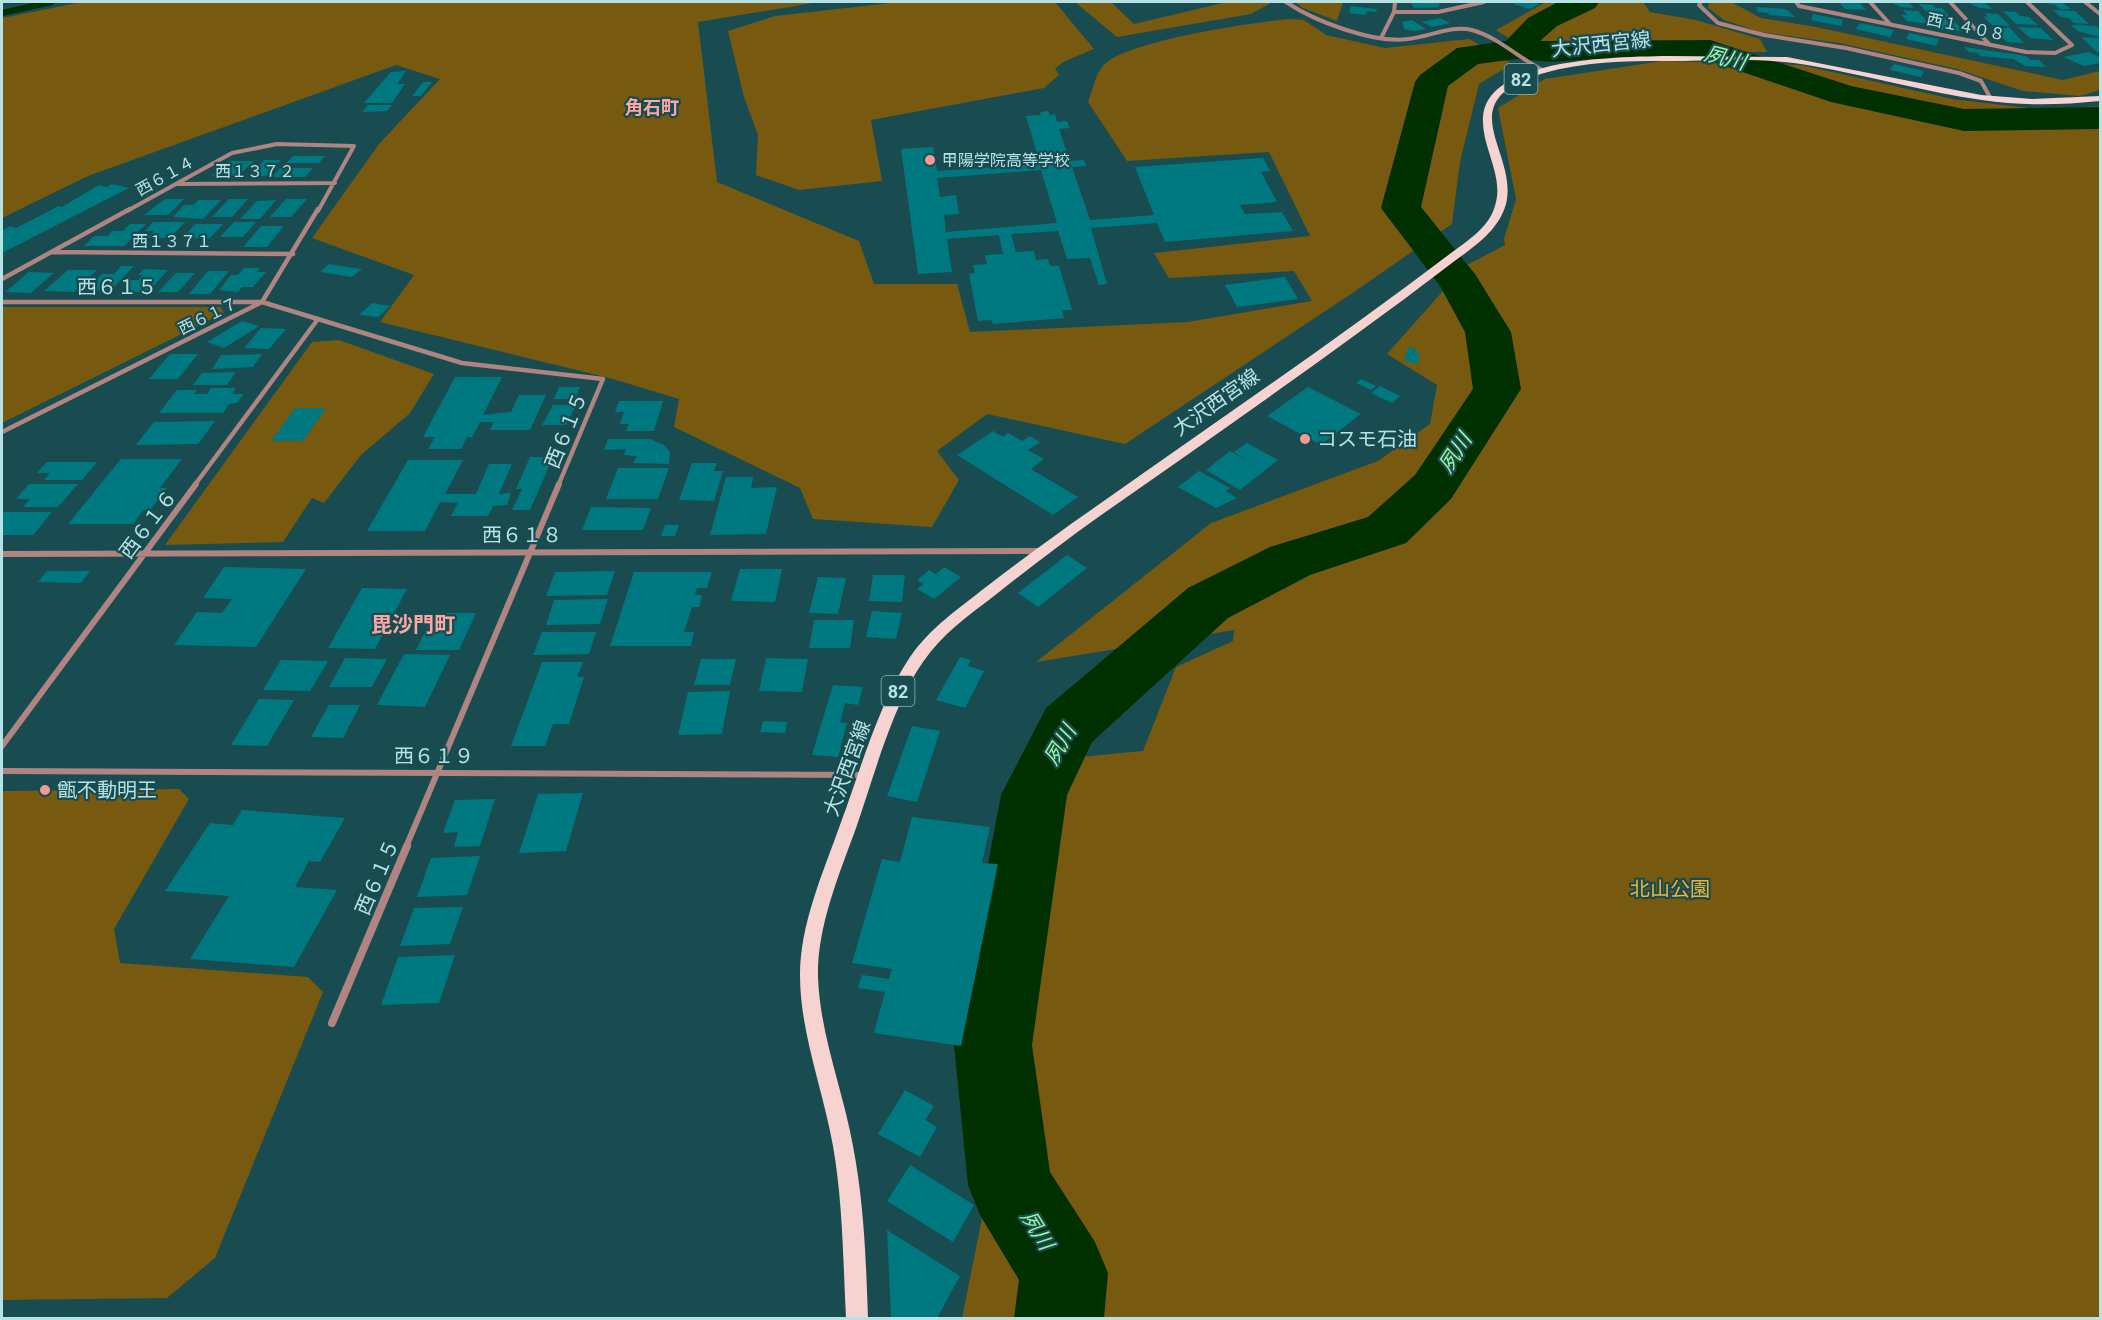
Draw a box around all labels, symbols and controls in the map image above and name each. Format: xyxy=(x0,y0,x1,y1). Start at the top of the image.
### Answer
street label: 西１４０８ xyxy=(1925,9,2007,45)
street label: 大沢西宮線 xyxy=(1550,27,1652,61)
water label: 夙川 xyxy=(1702,41,1750,75)
road number: 82 xyxy=(1504,64,1538,94)
district label: 角石町 xyxy=(625,97,679,118)
place label: 甲陽学院高等学校 xyxy=(942,151,1070,170)
street label: 西６１４ xyxy=(132,152,198,200)
marker: 甲陽学院高等学校 xyxy=(923,153,937,167)
street label: 西１３７２ xyxy=(215,162,295,181)
street label: 西１３７１ xyxy=(132,232,212,251)
street label: 西６１５ xyxy=(77,275,157,299)
street label: 西６１７ xyxy=(175,293,241,339)
street label: 大沢西宮線 xyxy=(1168,363,1264,441)
street label: 西６１５ xyxy=(540,388,592,472)
place label: コスモ石油 xyxy=(1317,427,1417,451)
water label: 夙川 xyxy=(1433,427,1478,477)
marker: コスモ石油 xyxy=(1298,432,1312,446)
street label: 西６１６ xyxy=(114,485,182,563)
street label: 西６１８ xyxy=(482,523,562,547)
district label: 毘沙門町 xyxy=(371,613,455,637)
road number: 82 xyxy=(882,676,914,706)
street label: 大沢西宮線 xyxy=(819,717,875,819)
water label: 夙川 xyxy=(1039,719,1082,769)
street label: 西６１９ xyxy=(394,744,474,768)
place label: 甑不動明王 xyxy=(57,778,157,802)
marker: 甑不動明王 xyxy=(38,783,52,797)
street label: 西６１５ xyxy=(350,835,404,919)
park label: 北山公園 xyxy=(1630,877,1710,901)
water label: 夙川 xyxy=(1016,1206,1059,1256)

